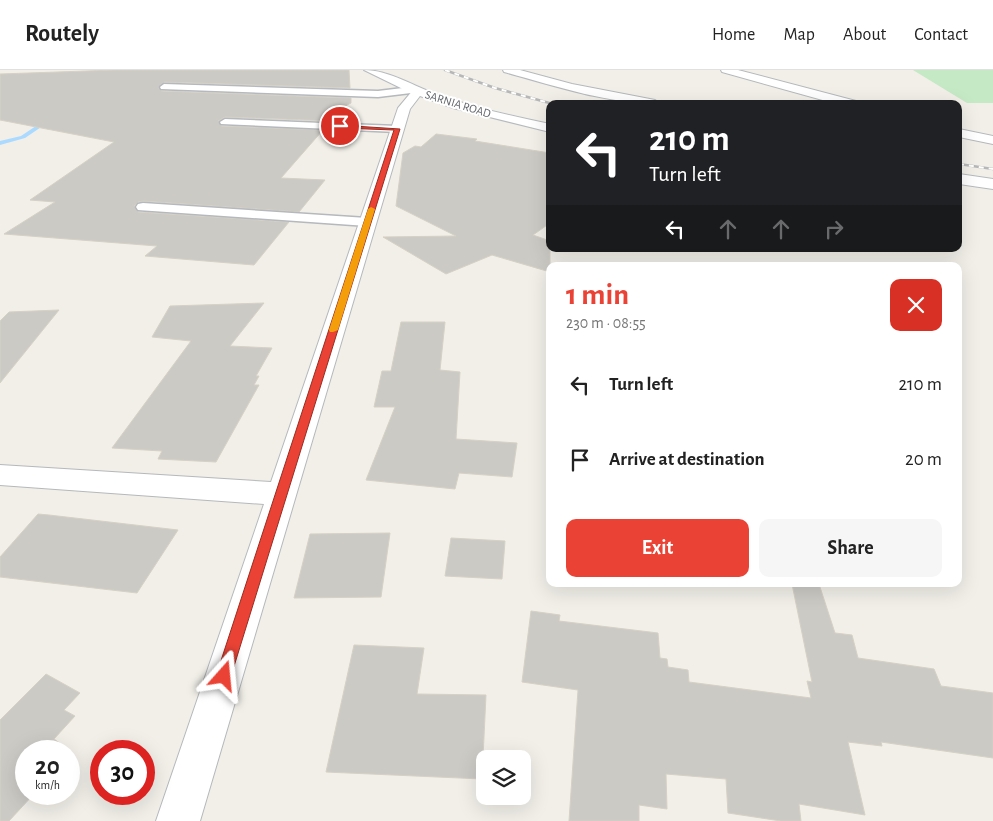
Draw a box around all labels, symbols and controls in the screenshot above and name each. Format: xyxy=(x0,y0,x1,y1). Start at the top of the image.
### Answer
text: Routely xyxy=(25,22,99,46)
text: Home xyxy=(712,26,755,44)
text: Map xyxy=(783,26,815,44)
text: About xyxy=(843,26,886,44)
text: Contact xyxy=(914,26,968,44)
street label: SARNIA ROAD xyxy=(424,88,493,120)
pin xyxy=(319,105,361,147)
icon: arrive xyxy=(326,112,354,140)
icon: left xyxy=(566,120,631,185)
text: 210 m xyxy=(649,122,730,157)
text: Turn left xyxy=(649,163,721,185)
icon: left xyxy=(661,215,689,243)
icon: ahead xyxy=(714,215,742,243)
icon: ahead xyxy=(767,215,795,243)
icon: right xyxy=(820,215,848,243)
button: close xyxy=(890,279,942,331)
text: 1 min xyxy=(566,280,629,310)
text: 230 m · 08:55 xyxy=(566,315,646,331)
icon: left xyxy=(566,371,594,399)
text: Turn left xyxy=(609,375,673,394)
text: 210 m xyxy=(898,375,942,394)
icon: arrive xyxy=(566,446,594,474)
text: Arrive at destination xyxy=(609,450,765,469)
text: 20 m xyxy=(905,450,942,469)
button: Exit xyxy=(566,519,749,577)
button: Share xyxy=(759,519,942,577)
position arrow xyxy=(197,649,249,701)
speed limit sign: 30 xyxy=(90,740,155,805)
map controls xyxy=(476,750,531,805)
button: layers xyxy=(476,750,531,805)
text: 20 xyxy=(35,754,60,779)
text: km/h xyxy=(35,779,60,791)

